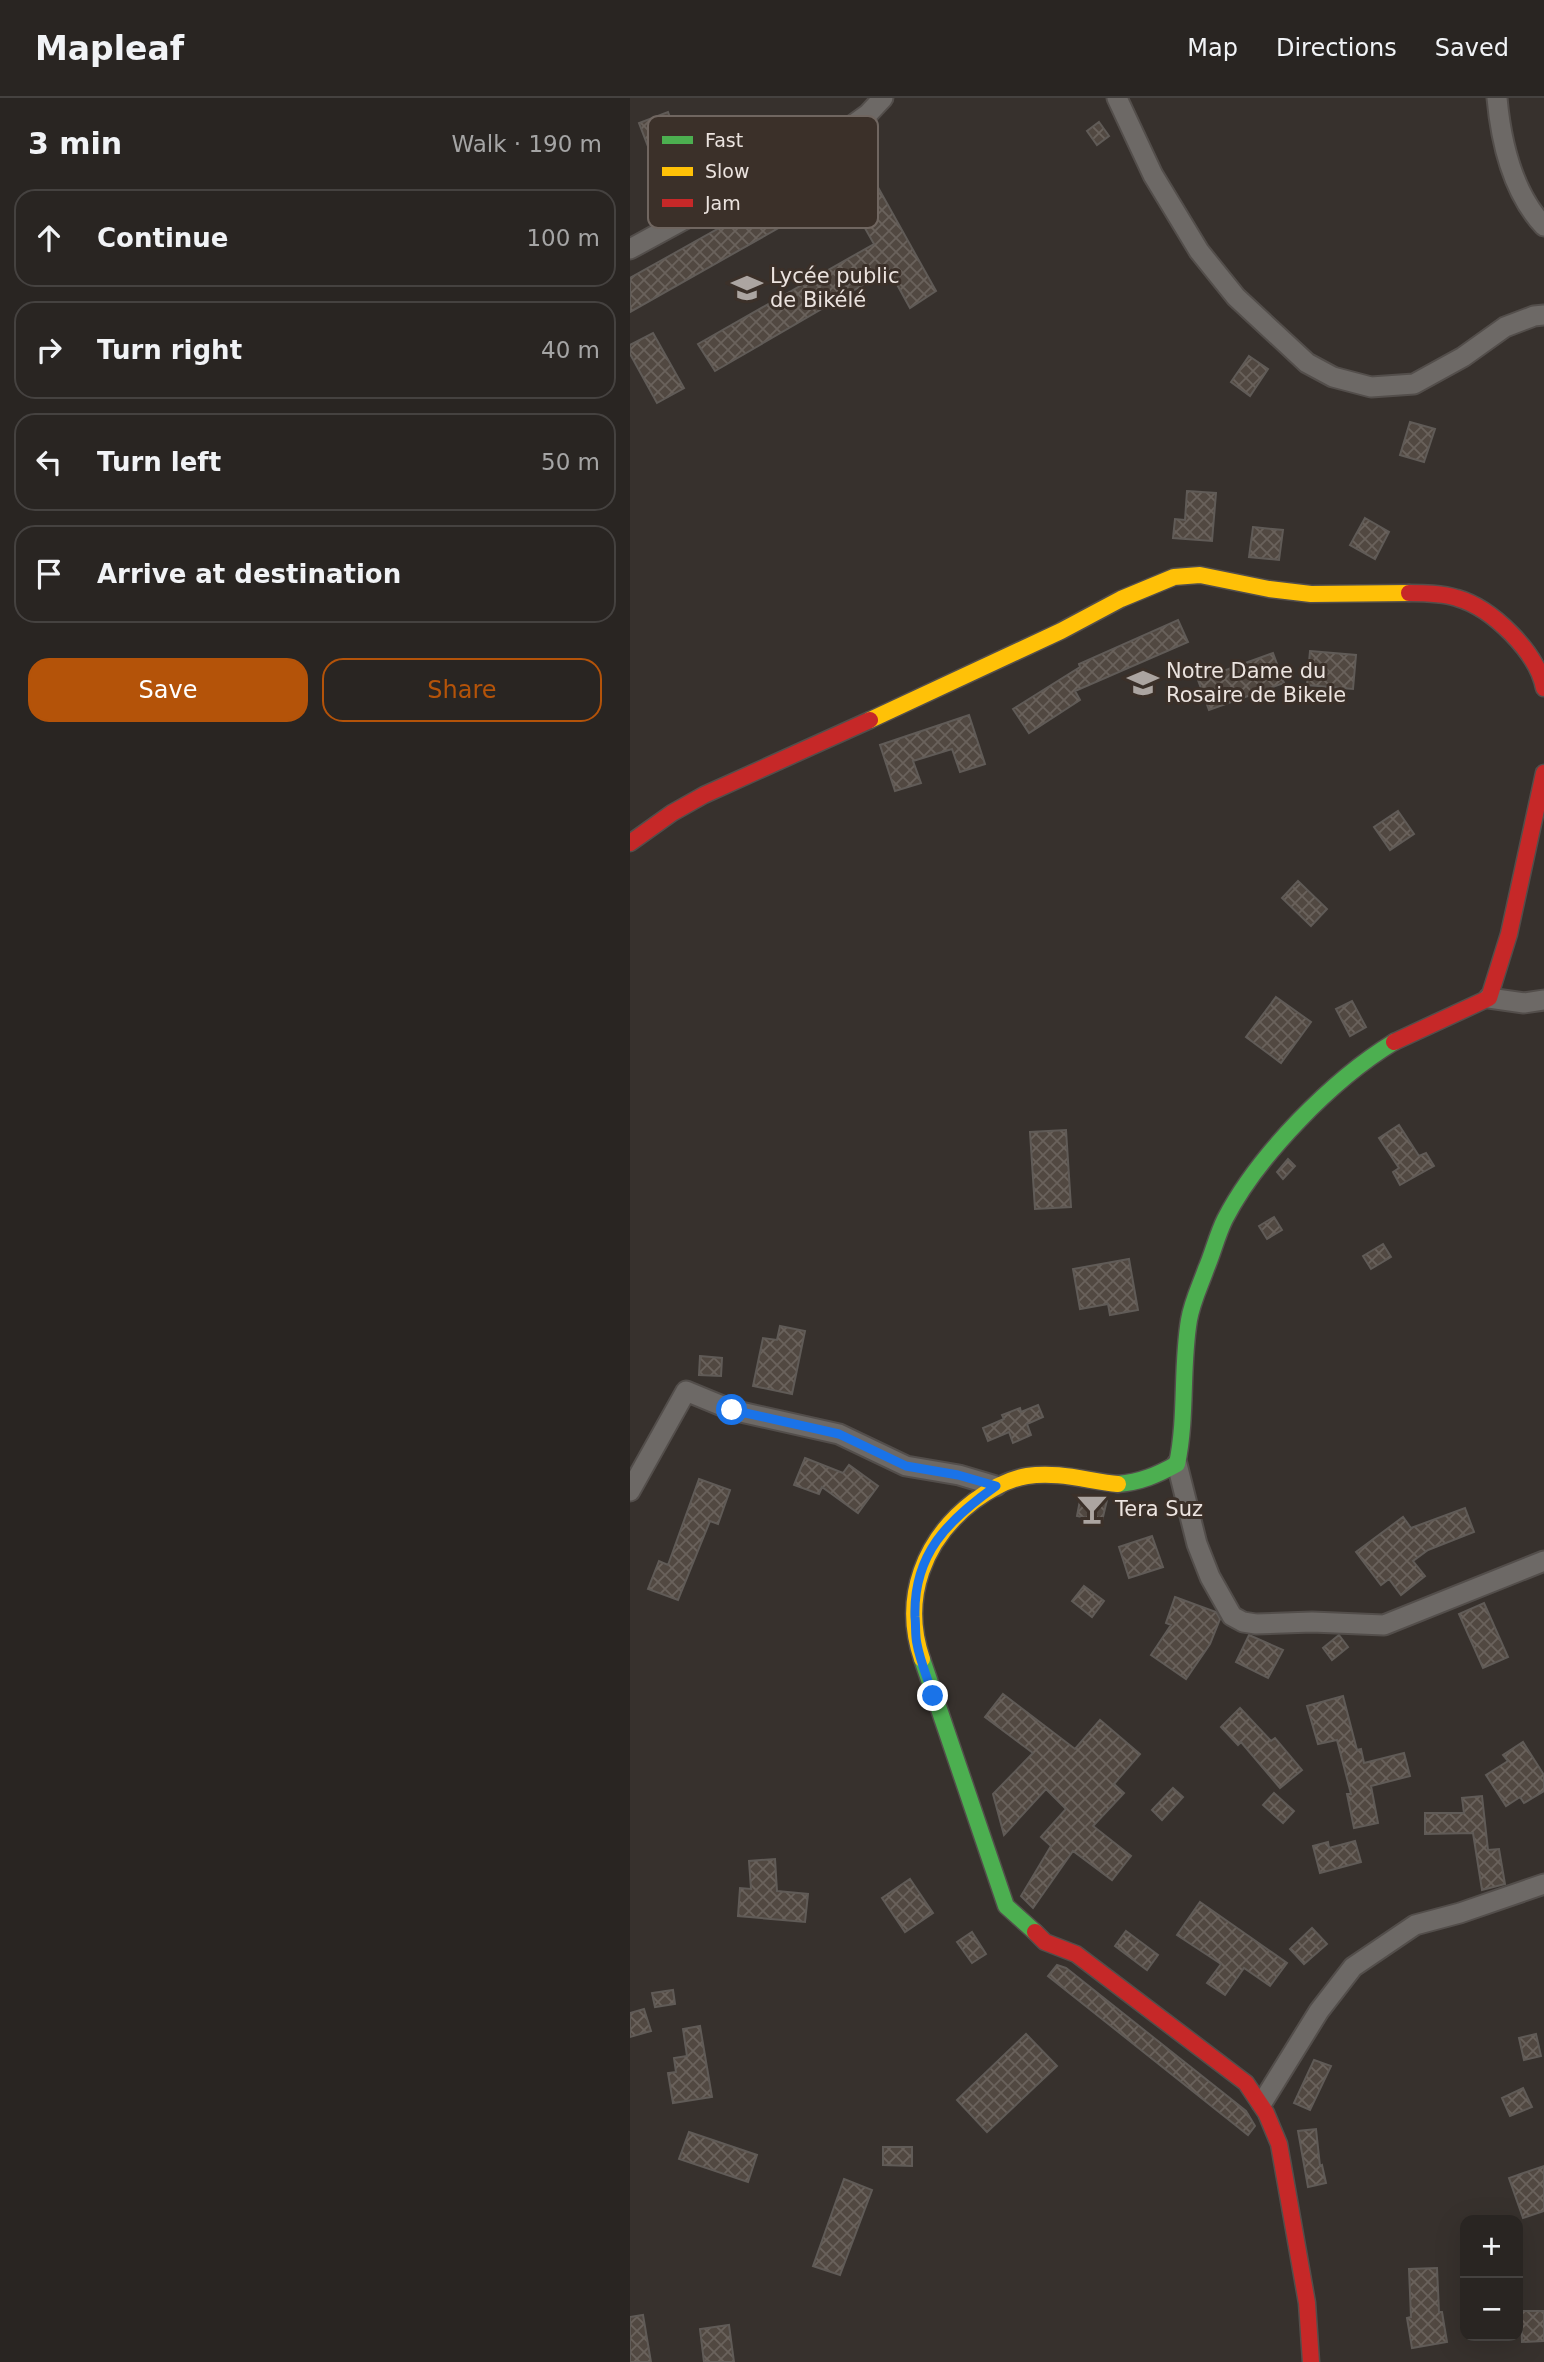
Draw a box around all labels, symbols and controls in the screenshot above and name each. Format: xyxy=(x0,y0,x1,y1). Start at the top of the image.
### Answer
text: Mapleaf xyxy=(35,29,184,68)
text: Map xyxy=(1187,34,1238,62)
text: Directions xyxy=(1276,34,1397,62)
text: Saved xyxy=(1435,34,1509,62)
legend xyxy=(648,116,878,228)
text: 3 min xyxy=(28,126,122,161)
text: Fast xyxy=(705,129,743,151)
text: Walk · 190 m xyxy=(451,131,602,157)
text: Slow xyxy=(705,160,750,182)
text: Jam xyxy=(704,192,741,214)
icon: ahead xyxy=(30,219,68,257)
text: Continue xyxy=(97,223,228,253)
text: 100 m xyxy=(526,225,600,251)
place label: Lycée public de Bikélé xyxy=(770,264,899,312)
school or university icon: Lycée public de Bikélé xyxy=(730,271,764,305)
icon: right xyxy=(30,331,68,369)
text: Turn right xyxy=(97,335,242,365)
text: 40 m xyxy=(541,337,600,363)
icon: left xyxy=(30,443,68,481)
text: Turn left xyxy=(97,447,221,477)
text: 50 m xyxy=(541,449,600,475)
icon: arrive xyxy=(30,555,68,593)
text: Arrive at destination xyxy=(97,559,401,589)
button: Save xyxy=(28,658,308,722)
button: Share xyxy=(322,658,602,722)
place label: Notre Dame du Rosaire de Bikele xyxy=(1166,659,1346,707)
school or university icon: Notre Dame du Rosaire de Bikele xyxy=(1126,666,1160,700)
route start xyxy=(716,1394,747,1425)
bar icon: Tera Suz xyxy=(1075,1492,1109,1526)
place label: Tera Suz xyxy=(1114,1497,1203,1521)
route end xyxy=(917,1680,948,1711)
map controls xyxy=(1460,2215,1523,2341)
button: + xyxy=(1460,2215,1523,2278)
button: − xyxy=(1460,2278,1523,2341)

